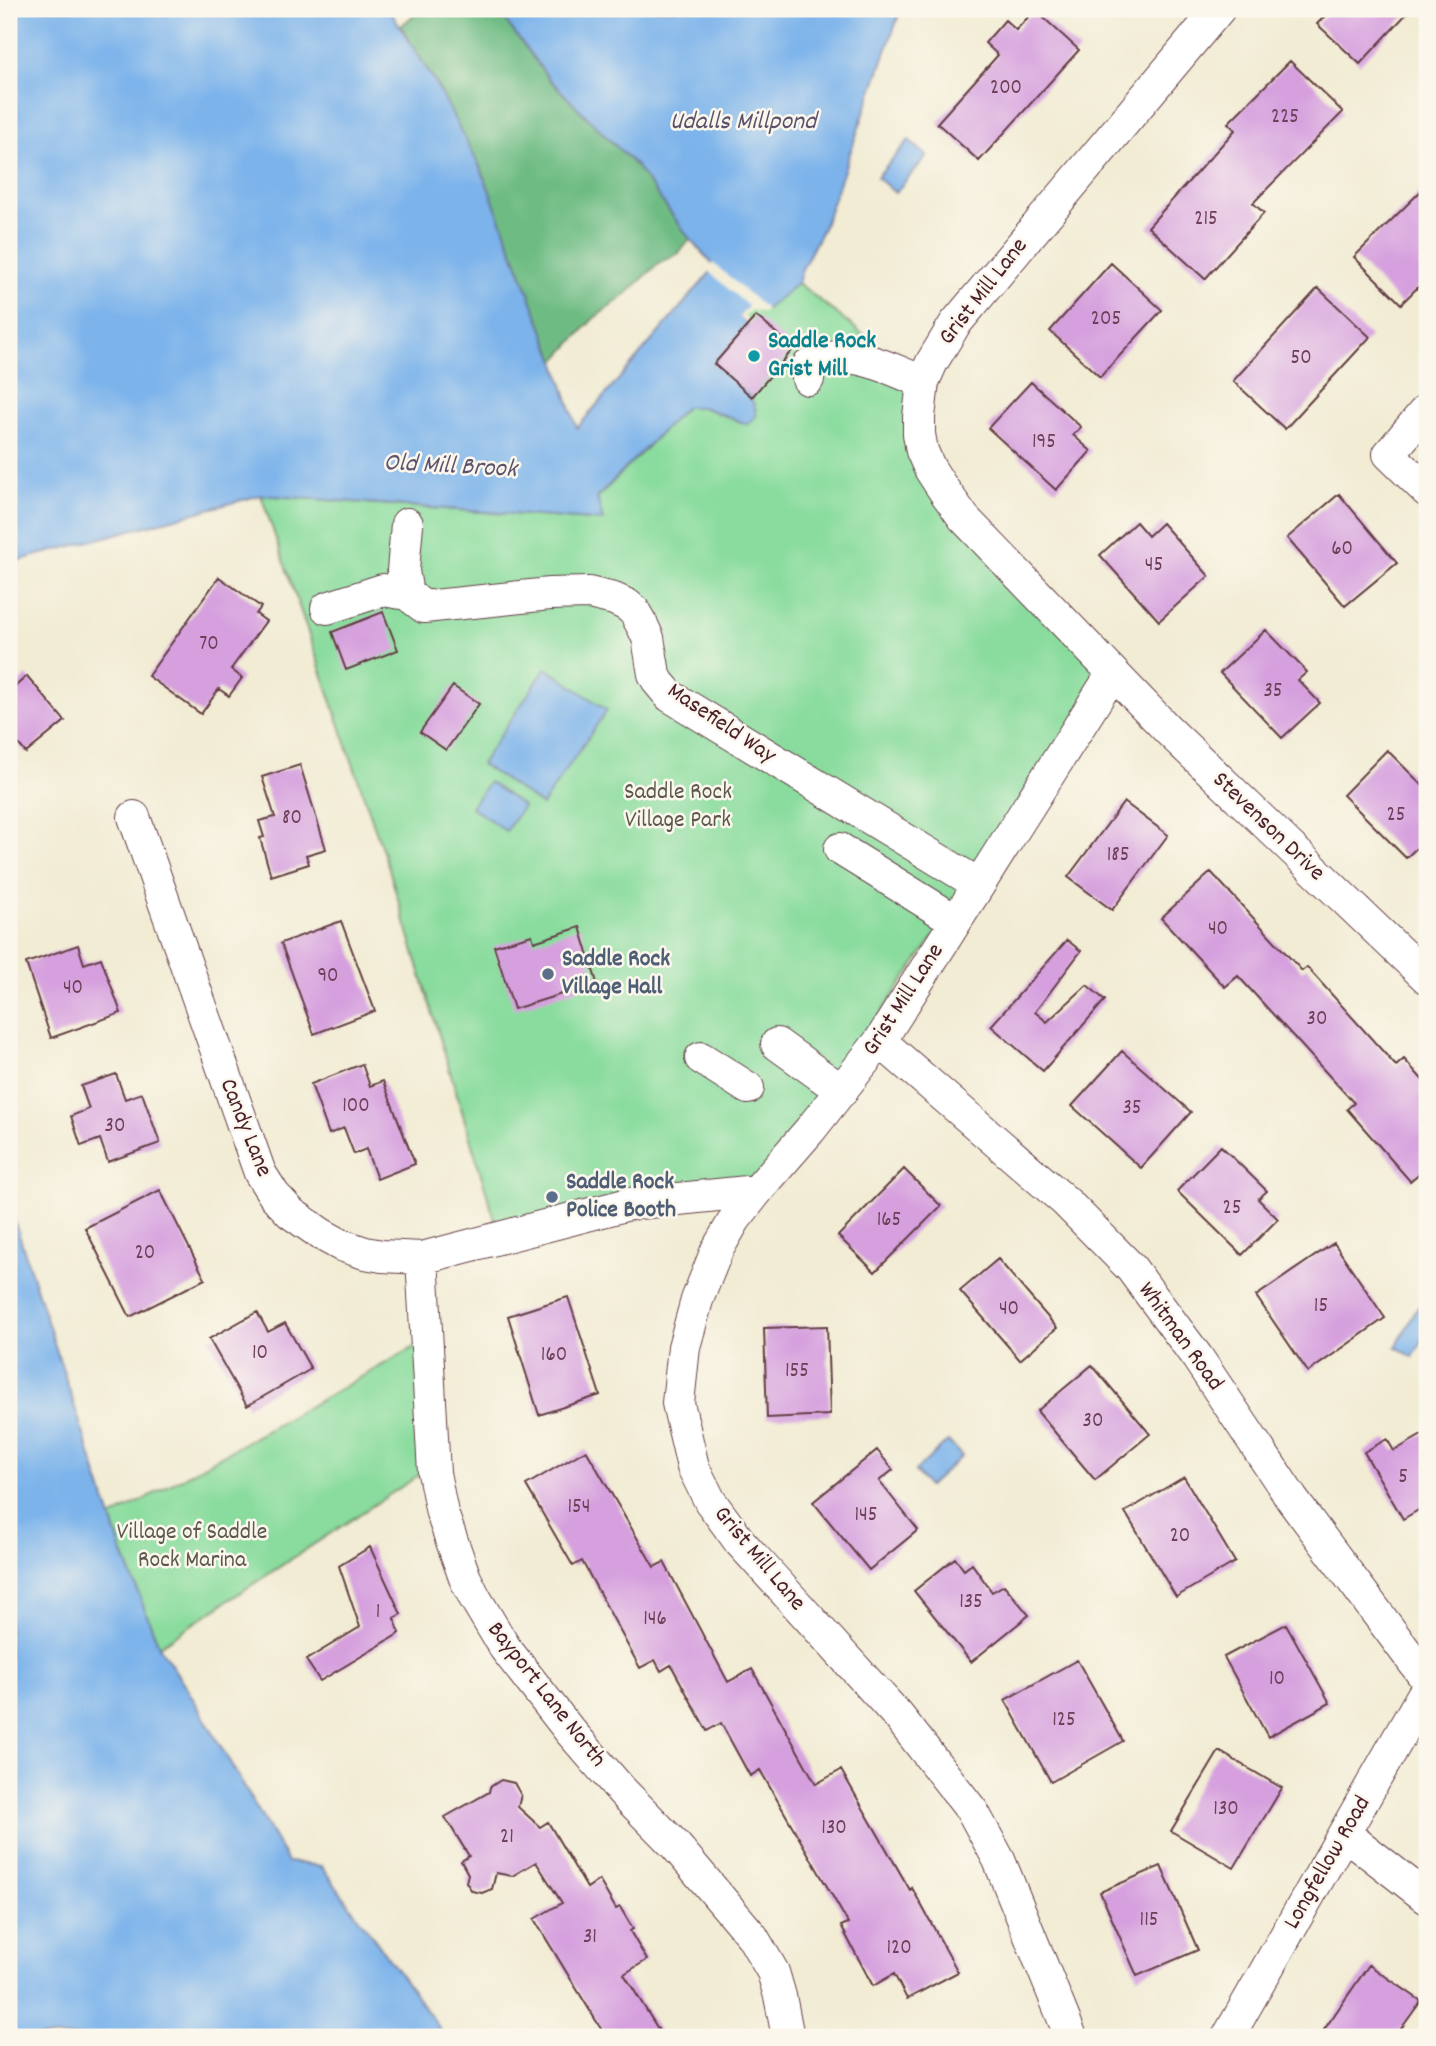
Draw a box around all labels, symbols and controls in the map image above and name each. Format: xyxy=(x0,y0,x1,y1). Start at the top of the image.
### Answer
house number: 200 xyxy=(990,74,1022,104)
house number: 225 xyxy=(1271,103,1299,133)
water label: Udalls Millpond xyxy=(670,104,819,141)
house number: 215 xyxy=(1194,205,1218,235)
street label: Grist Mill Lane xyxy=(931,231,1037,353)
house number: 205 xyxy=(1091,305,1121,335)
place label: Saddle Rock Grist Mill xyxy=(768,325,876,387)
house number: 50 xyxy=(1290,344,1312,374)
marker: Saddle Rock Grist Mill xyxy=(746,348,762,364)
house number: 195 xyxy=(1032,428,1056,458)
water label: Old Mill Brook xyxy=(382,445,520,489)
house number: 60 xyxy=(1331,535,1353,565)
house number: 45 xyxy=(1145,551,1163,581)
house number: 70 xyxy=(199,630,219,660)
street label: Masefield Way xyxy=(660,675,783,774)
house number: 35 xyxy=(1263,677,1283,707)
street label: Stevenson Drive xyxy=(1204,764,1332,890)
park label: Saddle Rock Village Park xyxy=(624,776,732,838)
house number: 25 xyxy=(1387,801,1405,831)
house number: 80 xyxy=(282,804,302,834)
house number: 185 xyxy=(1107,841,1129,871)
house number: 40 xyxy=(1208,915,1228,945)
street label: Grist Mill Lane xyxy=(855,937,953,1063)
place label: Saddle Rock Village Hall xyxy=(562,943,670,1005)
house number: 90 xyxy=(317,962,339,992)
marker: Saddle Rock Village Hall xyxy=(540,966,556,982)
house number: 40 xyxy=(63,974,83,1004)
house number: 30 xyxy=(1307,1005,1327,1035)
street label: Candy Lane xyxy=(210,1074,280,1182)
house number: 100 xyxy=(342,1092,370,1122)
house number: 35 xyxy=(1122,1094,1142,1124)
house number: 30 xyxy=(105,1112,125,1142)
place label: Saddle Rock Police Booth xyxy=(566,1166,676,1228)
marker: Saddle Rock Police Booth xyxy=(544,1189,560,1205)
house number: 25 xyxy=(1223,1194,1241,1224)
house number: 165 xyxy=(877,1206,901,1236)
house number: 20 xyxy=(135,1239,155,1269)
street label: Whitman Road xyxy=(1129,1276,1231,1398)
house number: 15 xyxy=(1314,1292,1328,1322)
house number: 40 xyxy=(999,1295,1019,1325)
house number: 10 xyxy=(252,1339,268,1369)
house number: 160 xyxy=(541,1341,567,1371)
house number: 155 xyxy=(785,1357,809,1387)
house number: 30 xyxy=(1083,1407,1103,1437)
house number: 5 xyxy=(1398,1463,1408,1493)
house number: 154 xyxy=(567,1493,591,1523)
street label: Grist Mill Lane xyxy=(705,1499,813,1619)
house number: 145 xyxy=(854,1501,878,1531)
park label: Village of Saddle Rock Marina xyxy=(117,1516,267,1578)
house number: 20 xyxy=(1170,1522,1190,1552)
house number: 135 xyxy=(959,1588,983,1618)
house number: 1 xyxy=(376,1598,380,1628)
house number: 146 xyxy=(643,1605,667,1635)
street label: Bayport Lane North xyxy=(478,1615,614,1775)
house number: 10 xyxy=(1269,1665,1285,1695)
house number: 125 xyxy=(1052,1706,1076,1736)
street label: Longfellow Road xyxy=(1276,1790,1380,1936)
house number: 130 xyxy=(1213,1795,1239,1825)
house number: 130 xyxy=(821,1814,847,1844)
house number: 21 xyxy=(500,1823,514,1853)
house number: 115 xyxy=(1140,1906,1158,1936)
house number: 31 xyxy=(583,1923,597,1953)
house number: 120 xyxy=(886,1934,912,1964)

